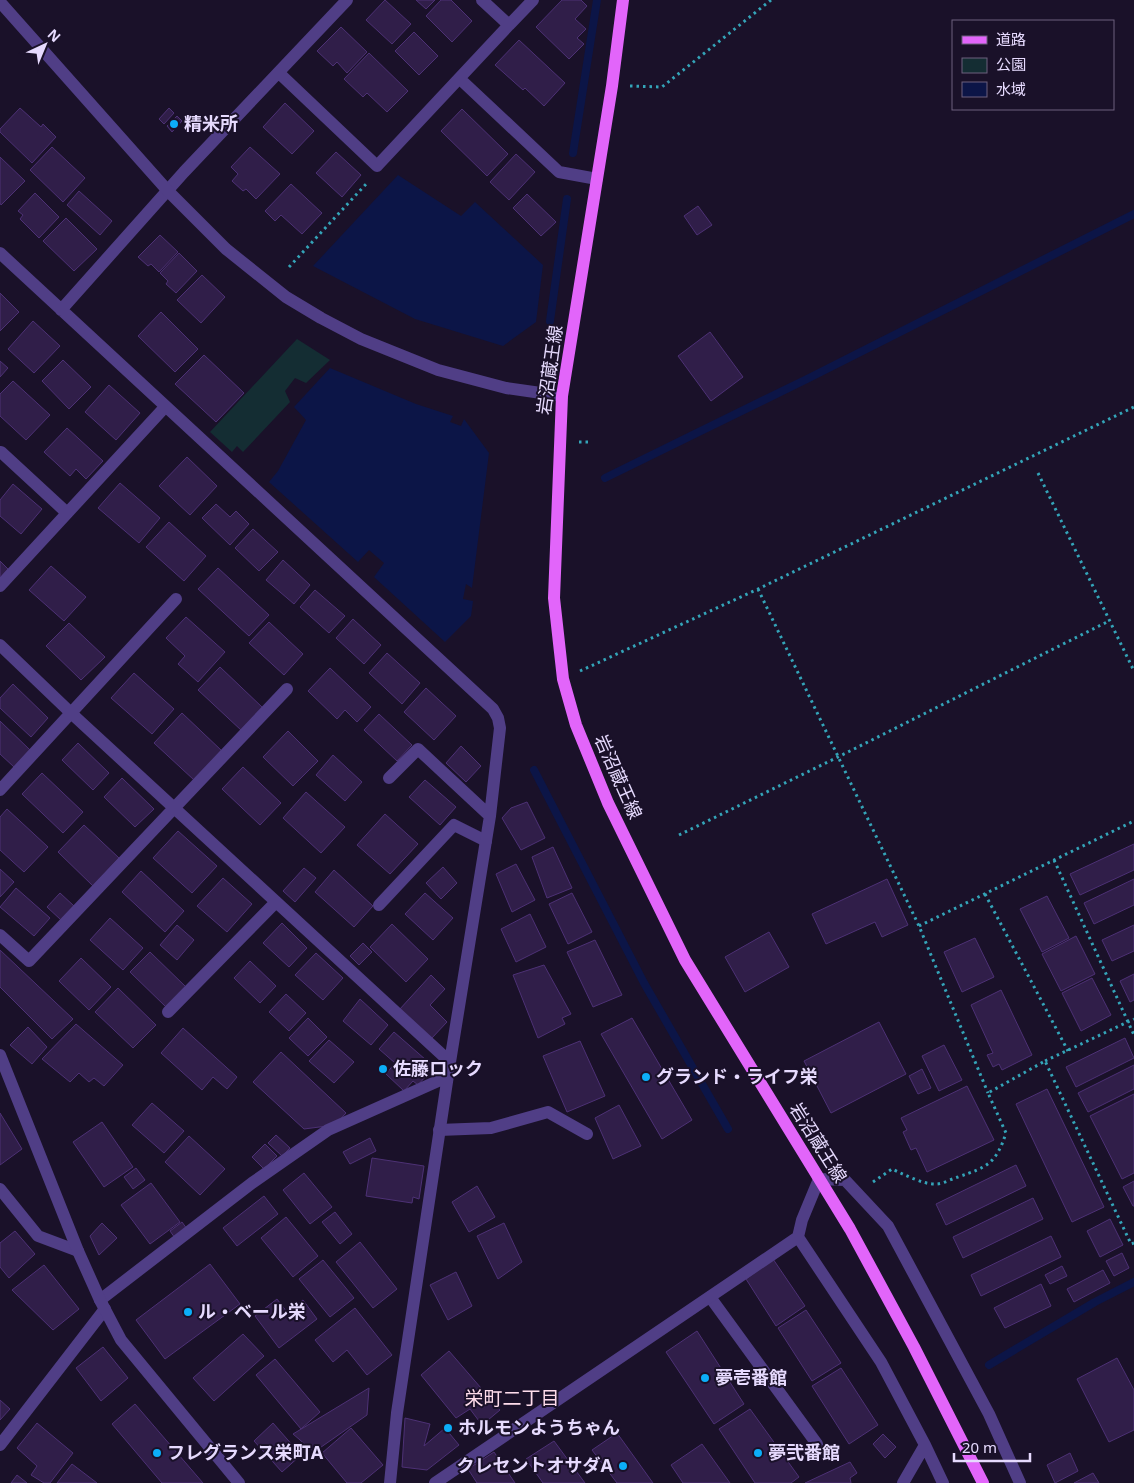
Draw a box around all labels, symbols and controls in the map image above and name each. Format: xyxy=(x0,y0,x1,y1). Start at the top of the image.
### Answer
north arrow xyxy=(20,20,70,70)
legend xyxy=(952,20,1114,110)
text: N xyxy=(44,24,65,46)
text: 道路 xyxy=(996,29,1026,49)
text: 公園 xyxy=(996,54,1026,74)
text: 水域 xyxy=(996,79,1026,99)
place label: 精米所 xyxy=(184,111,238,135)
marker: 精米所 xyxy=(168,118,180,130)
street label: 岩沼蔵王線 xyxy=(531,324,567,416)
street label: 岩沼蔵王線 xyxy=(590,731,648,823)
place label: 佐藤ロック xyxy=(393,1056,483,1080)
marker: 佐藤ロック xyxy=(377,1063,389,1075)
place label: グランド・ライフ栄 xyxy=(656,1064,818,1088)
marker: グランド・ライフ栄 xyxy=(640,1071,652,1083)
street label: 岩沼蔵王線 xyxy=(785,1098,853,1187)
place label: ル・ベール栄 xyxy=(198,1299,306,1323)
marker: ル・ベール栄 xyxy=(182,1306,194,1318)
place label: 夢壱番館 xyxy=(715,1365,787,1389)
marker: 夢壱番館 xyxy=(699,1372,711,1384)
district label: 栄町二丁目 xyxy=(464,1385,560,1411)
place label: ホルモンようちゃん xyxy=(458,1415,620,1439)
marker: ホルモンようちゃん xyxy=(442,1422,454,1434)
scale bar xyxy=(954,1430,1030,1462)
text: 20 m xyxy=(962,1437,997,1457)
place label: フレグランス栄町A xyxy=(167,1440,324,1464)
place label: 夢弐番館 xyxy=(768,1440,840,1464)
marker: フレグランス栄町A xyxy=(151,1447,163,1459)
marker: 夢弐番館 xyxy=(752,1447,764,1459)
place label: クレセントオサダA xyxy=(457,1453,614,1477)
marker: クレセントオサダA xyxy=(617,1460,629,1472)

